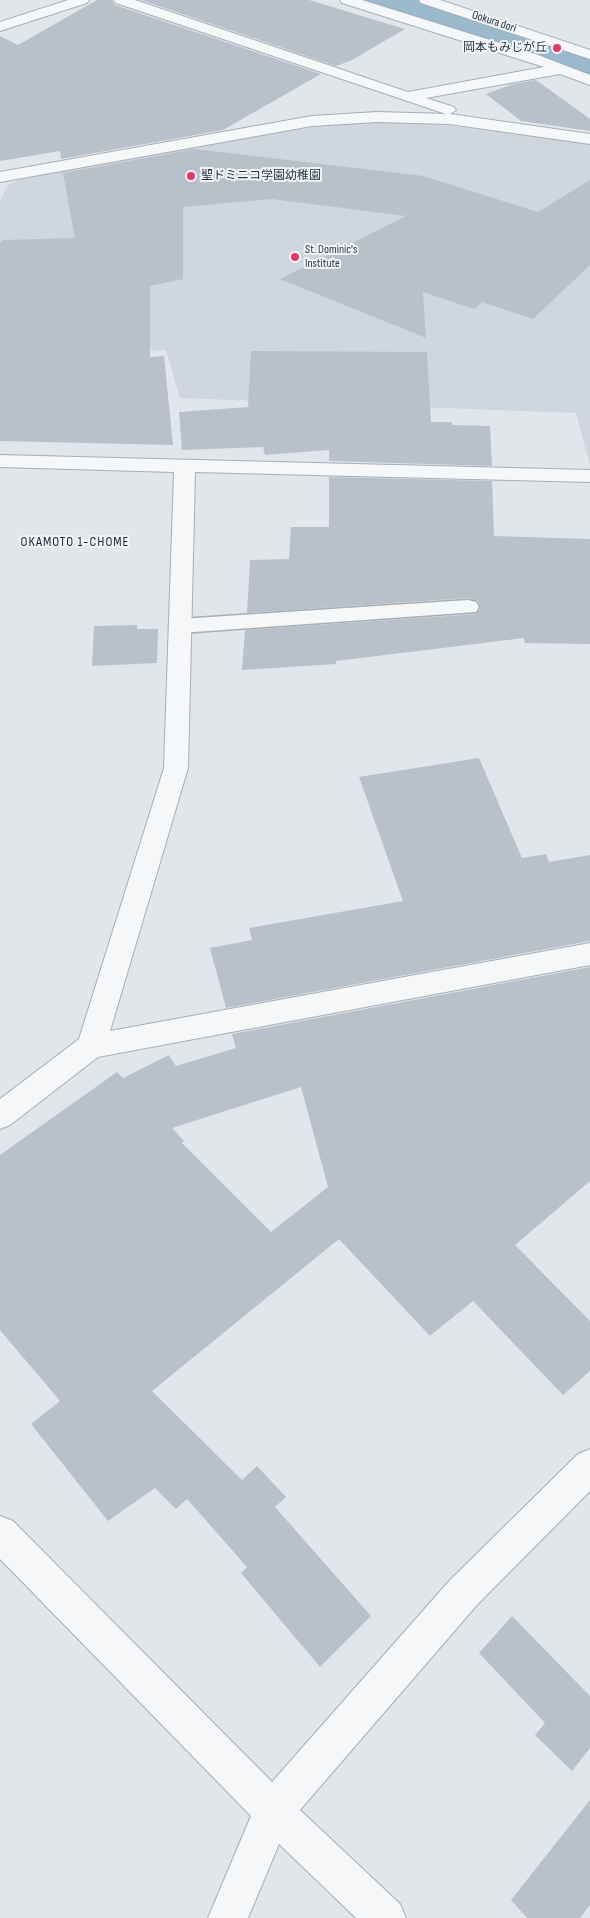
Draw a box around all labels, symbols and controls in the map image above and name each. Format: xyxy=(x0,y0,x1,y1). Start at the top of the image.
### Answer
street label: Ookura dori xyxy=(470,8,518,36)
place label: 岡本もみじが丘 xyxy=(463,41,547,55)
marker: 岡本もみじが丘 xyxy=(551,42,563,54)
place label: 聖ドミニコ学園幼稚園 xyxy=(201,169,321,183)
marker: 聖ドミニコ学園幼稚園 xyxy=(185,170,197,182)
place label: St. Dominic's Institute xyxy=(305,243,357,271)
marker: St. Dominic's Institute xyxy=(289,251,301,263)
district label: OKAMOTO 1-CHOME xyxy=(19,534,131,550)

